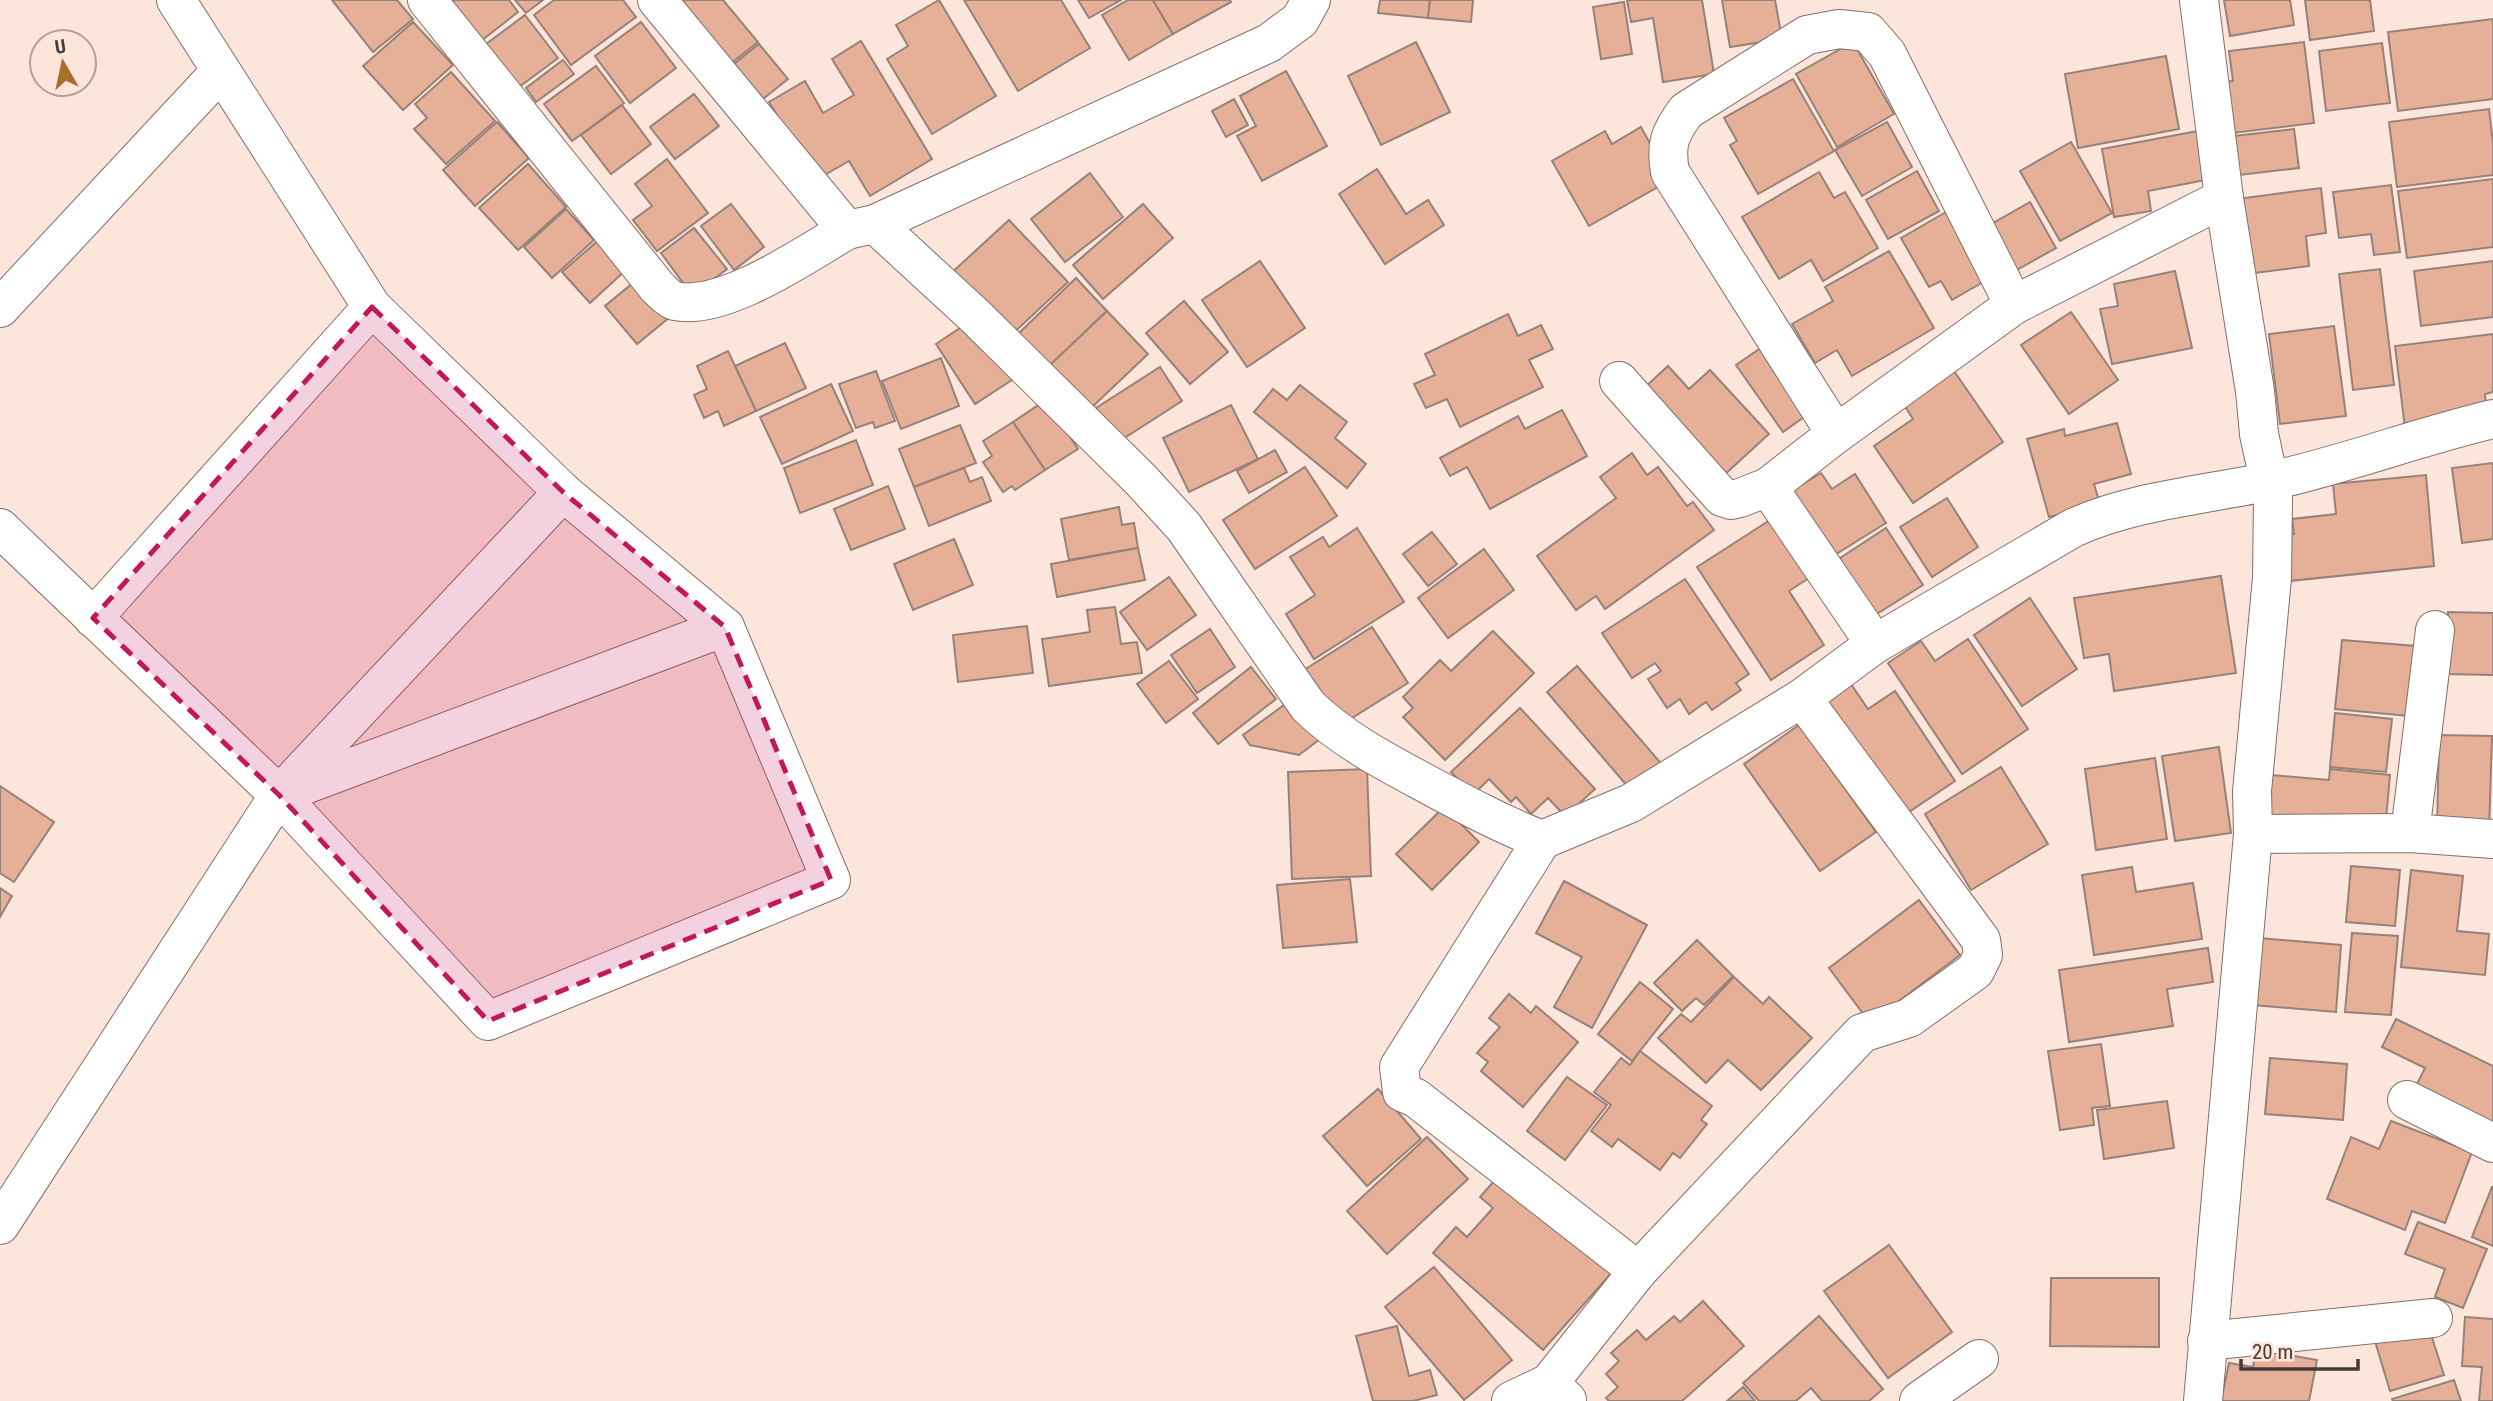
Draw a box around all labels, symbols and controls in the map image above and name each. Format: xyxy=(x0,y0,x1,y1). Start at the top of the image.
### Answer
north arrow xyxy=(28,28,98,98)
text: U xyxy=(53,34,68,59)
scale bar xyxy=(2241,1328,2358,1372)
text: 20 m xyxy=(2252,1340,2293,1364)

